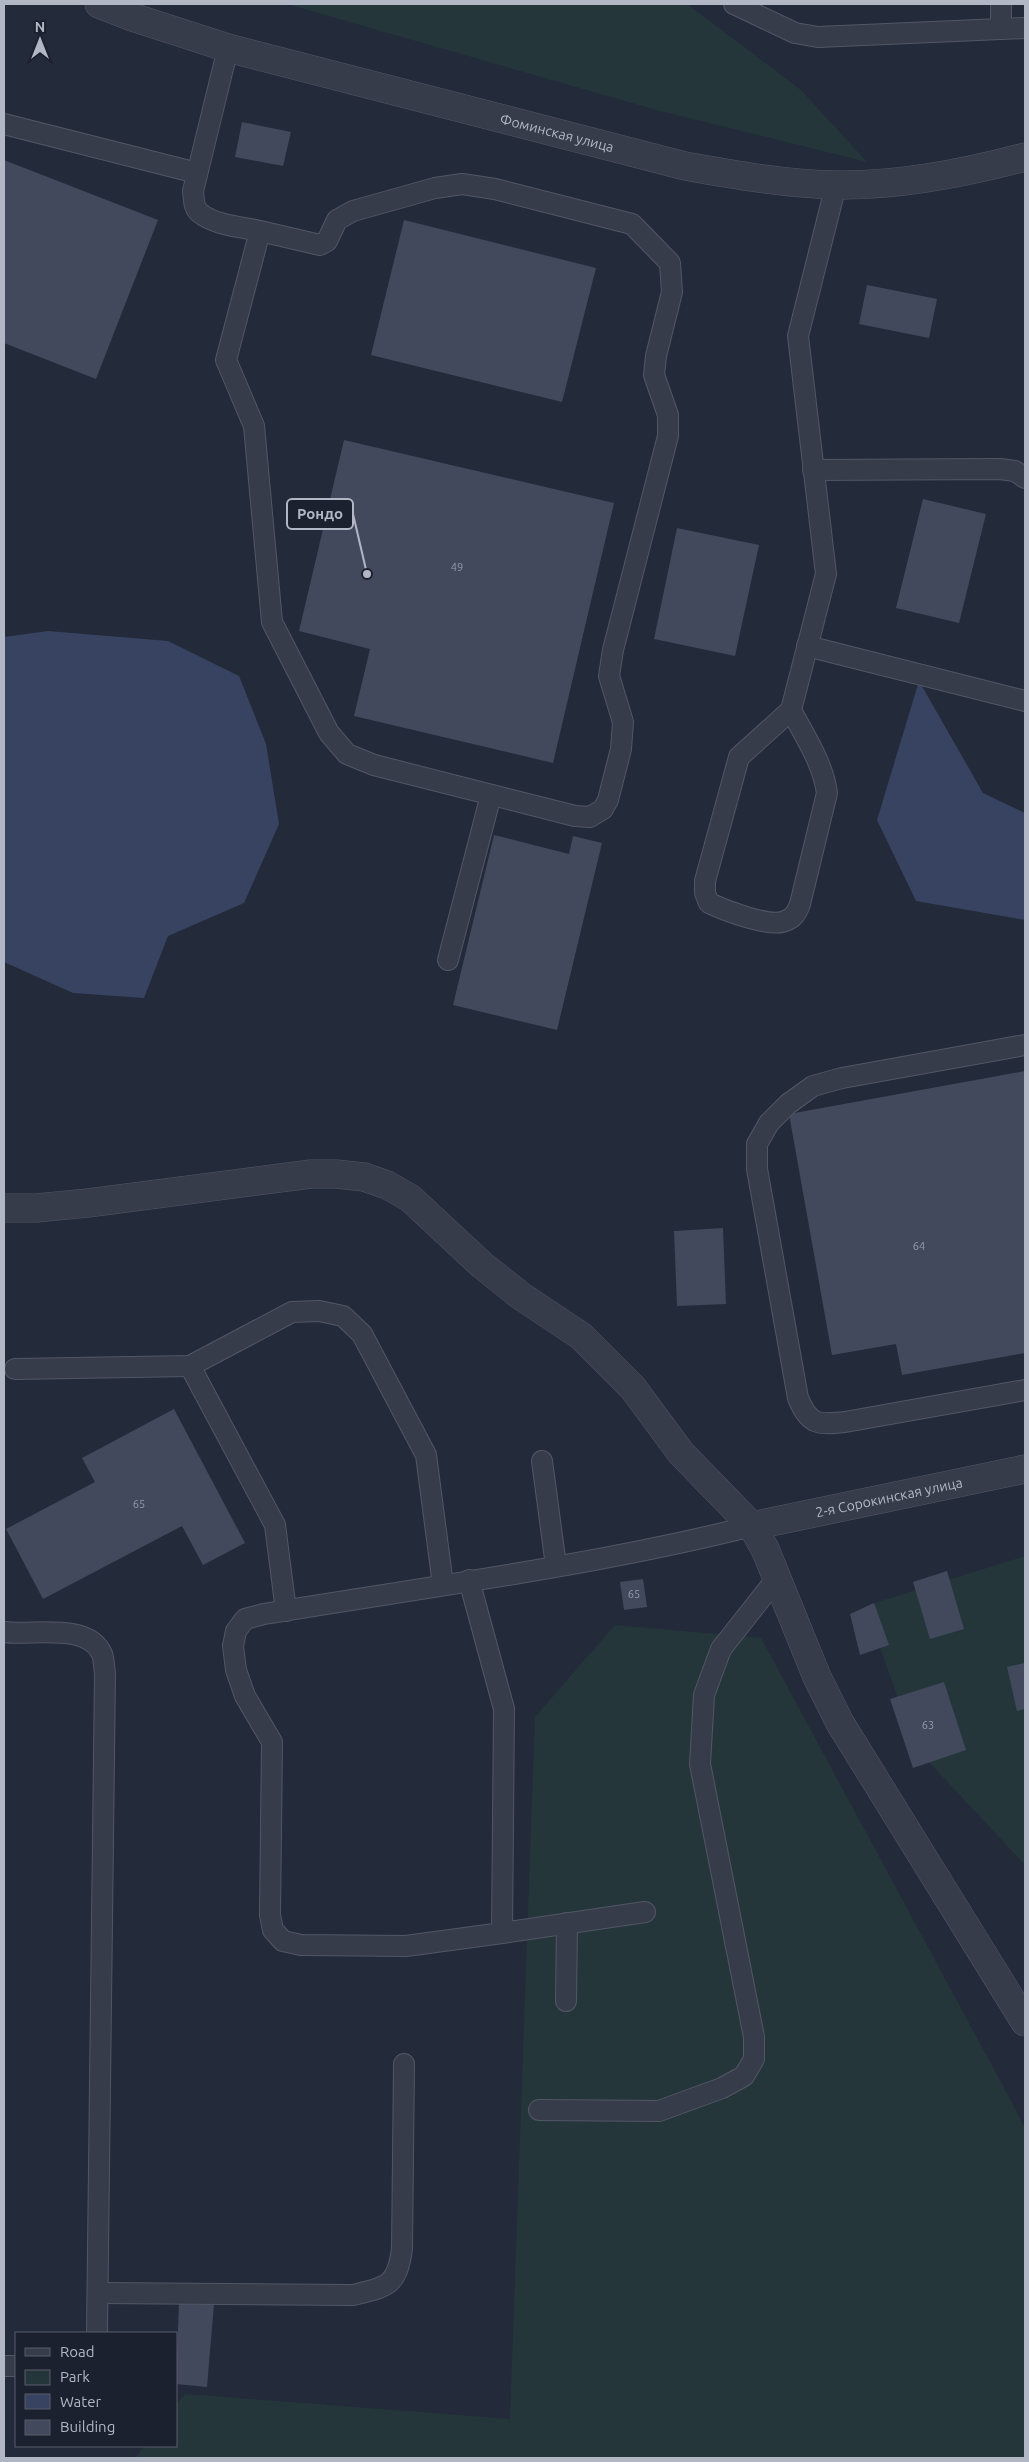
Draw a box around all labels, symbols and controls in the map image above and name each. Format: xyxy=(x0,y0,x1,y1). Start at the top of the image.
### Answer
north arrow xyxy=(15,15,65,65)
text: N xyxy=(35,19,45,35)
street label: Фоминская улица xyxy=(498,111,615,155)
callout: Рондо xyxy=(287,499,353,529)
text: Рондо xyxy=(297,505,343,522)
house number: 49 xyxy=(451,561,463,573)
house number: 64 xyxy=(913,1240,925,1252)
street label: 2-я Сорокинская улица xyxy=(814,1474,964,1521)
house number: 65 xyxy=(133,1498,145,1510)
house number: 65 xyxy=(628,1588,640,1600)
house number: 63 xyxy=(922,1719,934,1731)
legend xyxy=(15,2332,178,2447)
text: Road xyxy=(60,2343,95,2360)
text: Park xyxy=(60,2368,90,2385)
text: Water xyxy=(60,2393,101,2410)
text: Building xyxy=(60,2418,115,2435)

